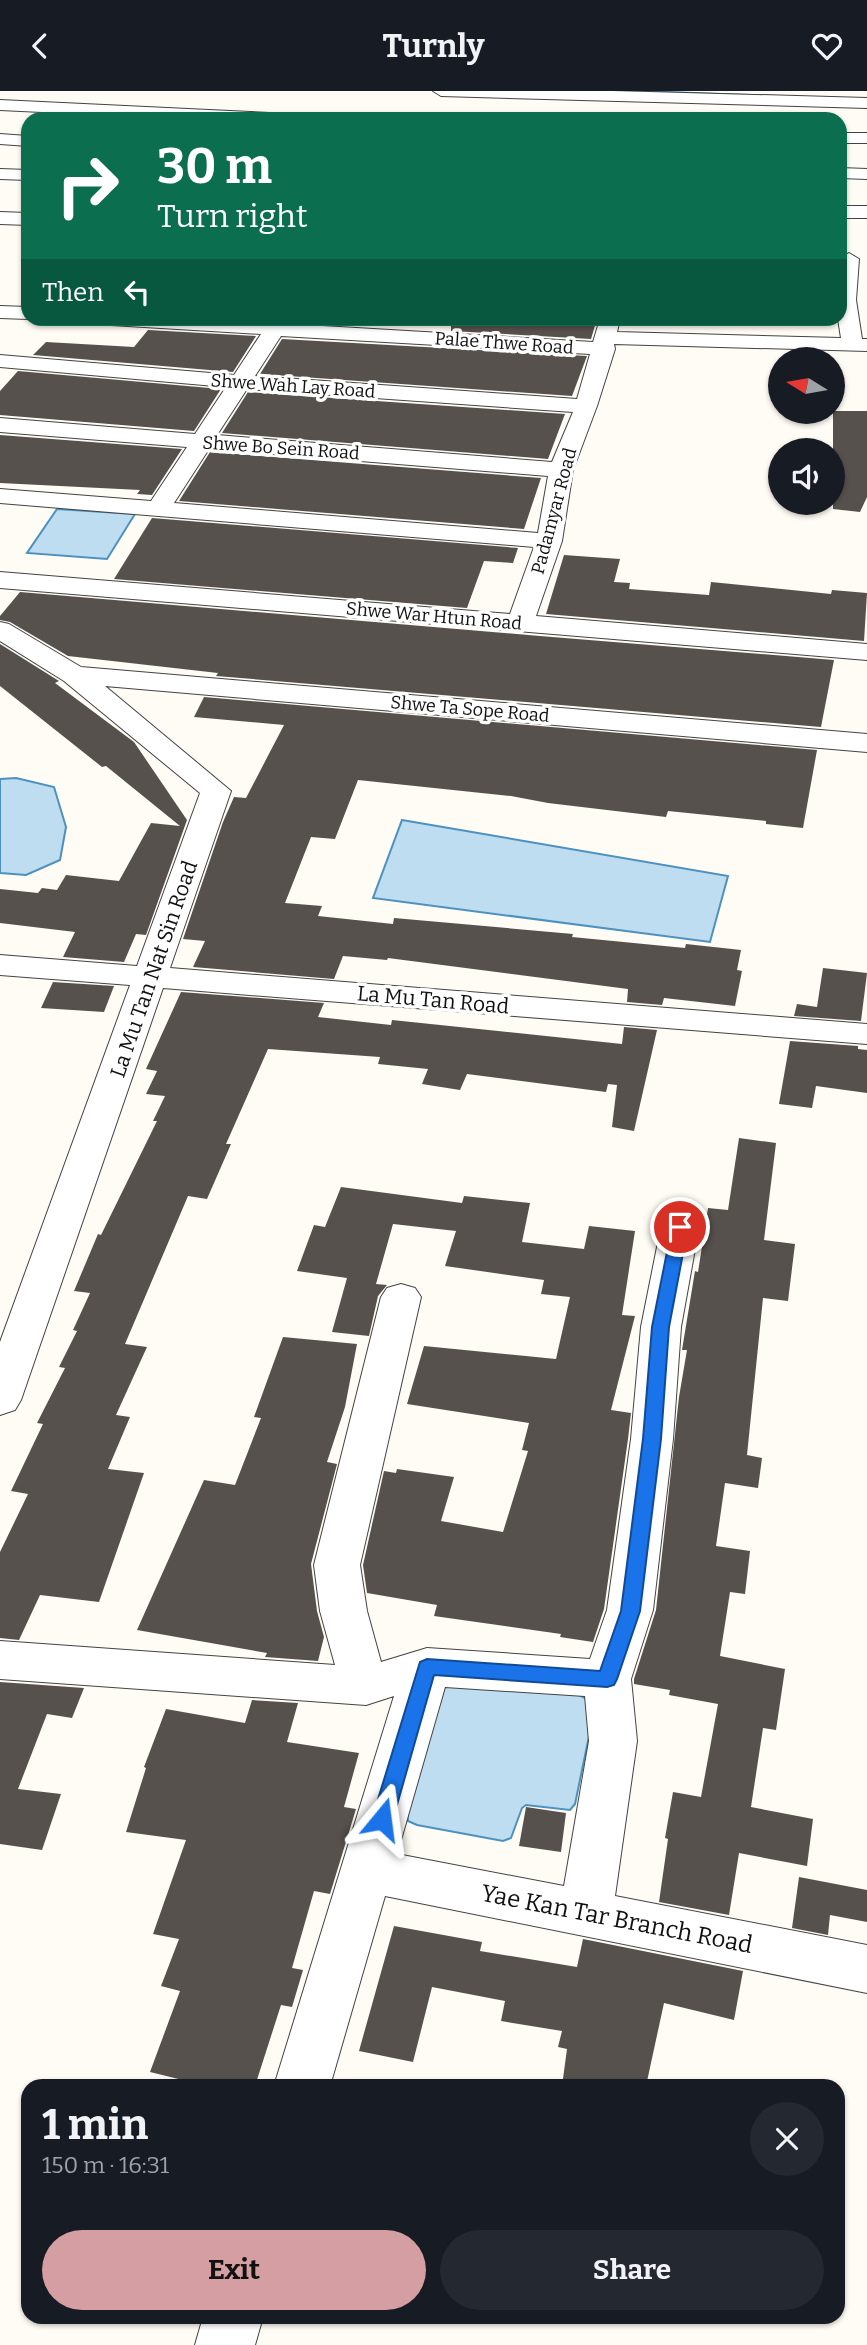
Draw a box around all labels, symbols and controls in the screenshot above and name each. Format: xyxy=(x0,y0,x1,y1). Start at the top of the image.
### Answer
icon: back xyxy=(21,27,59,65)
text: Turnly xyxy=(382,27,485,65)
icon: heart xyxy=(808,27,846,65)
text: 30 m xyxy=(157,137,272,196)
icon: right xyxy=(42,140,133,231)
text: Turn right xyxy=(157,197,308,235)
icon: left xyxy=(118,273,156,311)
text: Then xyxy=(42,277,104,308)
street label: Palae Thwe Road xyxy=(434,327,575,359)
north arrow xyxy=(768,347,845,423)
map controls xyxy=(768,347,845,515)
street label: Shwe Wah Lay Road xyxy=(210,369,376,403)
street label: Shwe Bo Sein Road xyxy=(202,432,361,464)
button: sound xyxy=(768,438,845,515)
street label: Padamyar Road xyxy=(527,445,582,577)
street label: Shwe War Htun Road xyxy=(345,597,523,635)
street label: Shwe Ta Sope Road xyxy=(390,691,551,727)
street label: La Mu Tan Nat Sin Road xyxy=(105,857,203,1081)
street label: La Mu Tan Road xyxy=(356,980,510,1020)
pin xyxy=(650,1197,710,1257)
icon: arrive xyxy=(661,1208,699,1246)
position arrow xyxy=(345,1782,419,1856)
street label: Yae Kan Tar Branch Road xyxy=(479,1879,755,1959)
text: 1 min xyxy=(42,2100,148,2150)
button: close xyxy=(750,2102,824,2176)
text: 150 m · 16:31 xyxy=(42,2151,169,2179)
button: Exit xyxy=(42,2230,426,2310)
button: Share xyxy=(440,2230,824,2310)

